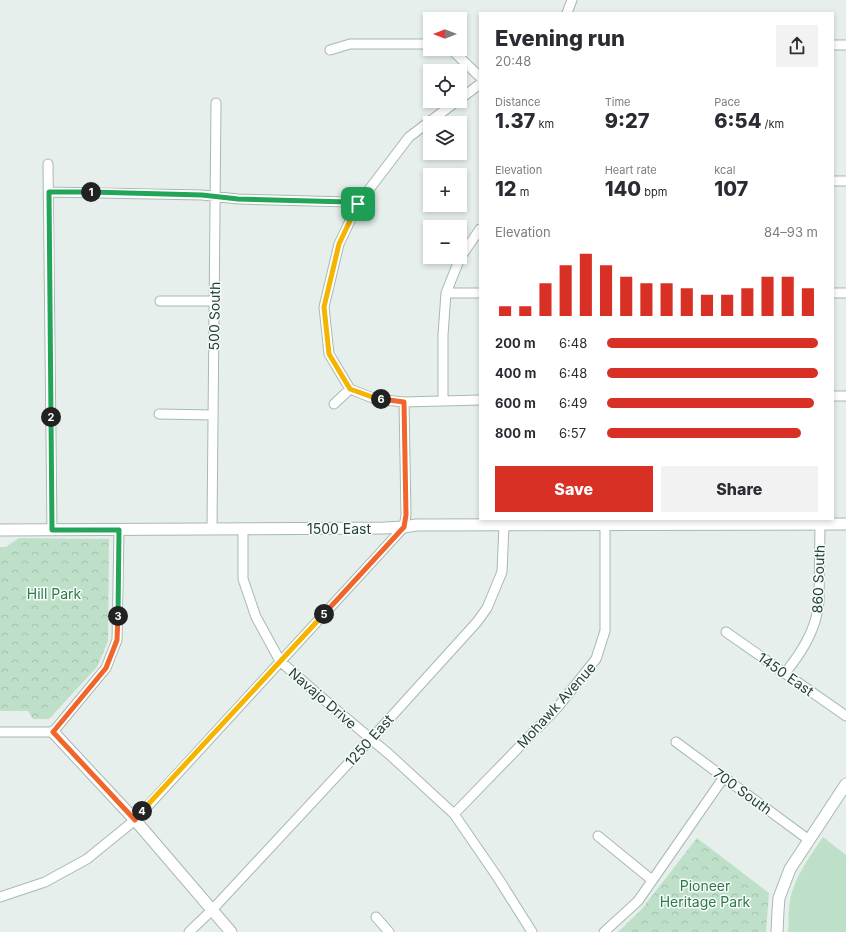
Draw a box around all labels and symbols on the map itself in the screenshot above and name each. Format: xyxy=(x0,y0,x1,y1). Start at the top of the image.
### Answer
north arrow xyxy=(423,12,467,56)
pin: 1 xyxy=(81,182,101,202)
pin xyxy=(341,187,375,221)
street label: 500 South xyxy=(205,282,223,350)
pin: 6 xyxy=(371,389,391,409)
pin: 2 xyxy=(41,407,61,427)
street label: 1500 East xyxy=(307,520,371,537)
street label: 860 South xyxy=(808,544,828,614)
park label: Hill Park xyxy=(27,585,82,602)
pin: 5 xyxy=(314,604,334,624)
pin: 3 xyxy=(108,606,128,626)
street label: 1450 East xyxy=(755,649,818,700)
street label: Mohawk Avenue xyxy=(513,659,599,751)
street label: Navajo Drive xyxy=(286,664,360,732)
street label: 1250 East xyxy=(341,710,397,769)
street label: 700 South xyxy=(711,764,775,818)
pin: 4 xyxy=(132,801,152,821)
park label: Pioneer Heritage Park xyxy=(660,877,751,910)

